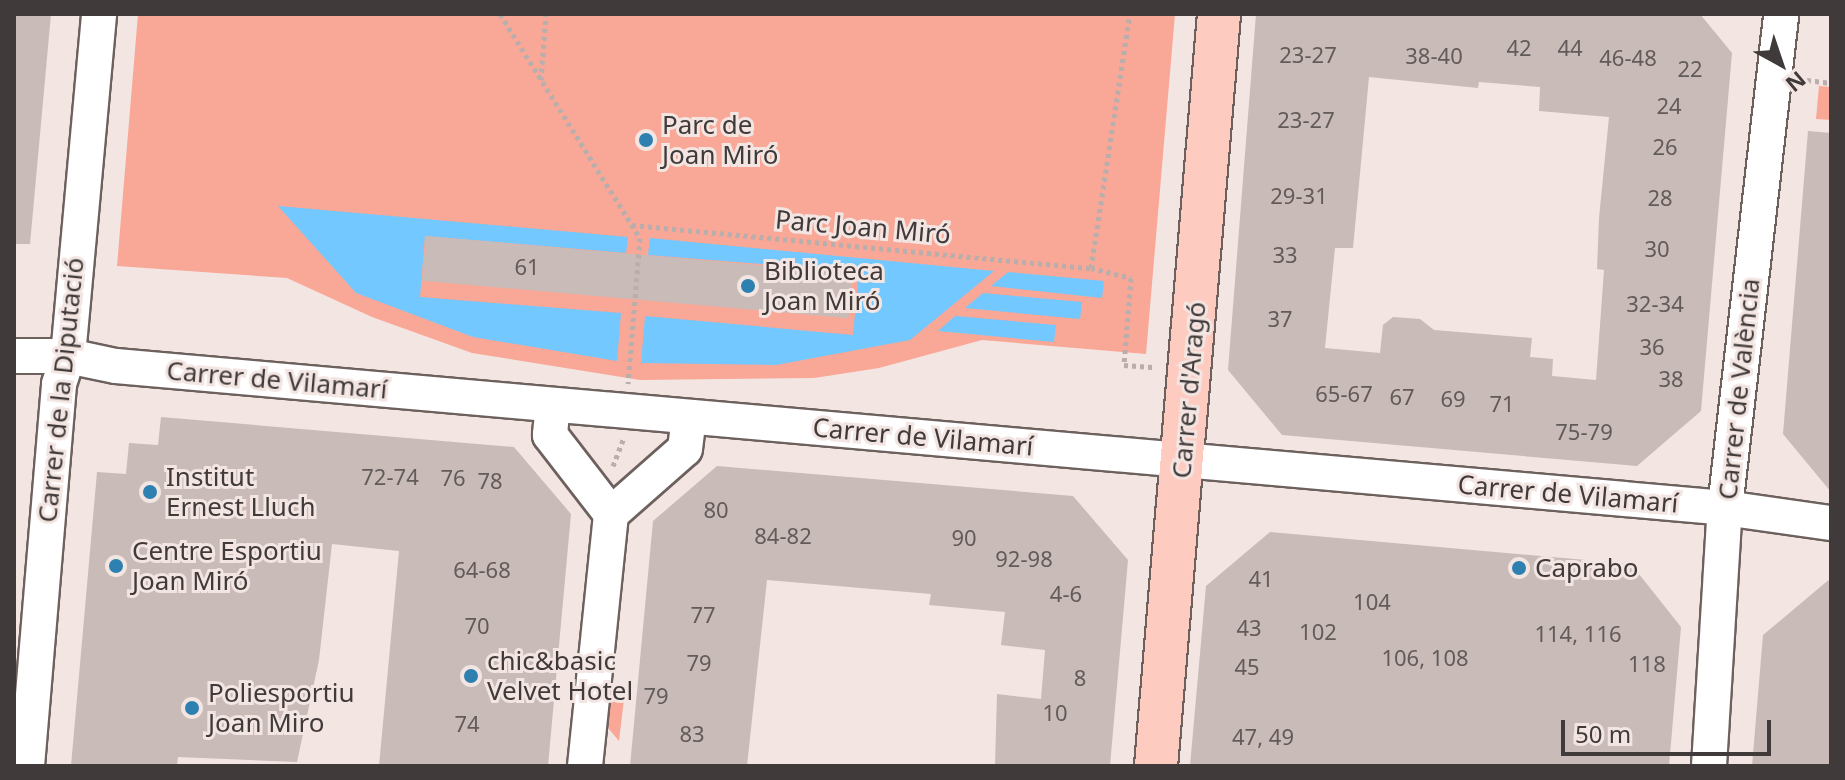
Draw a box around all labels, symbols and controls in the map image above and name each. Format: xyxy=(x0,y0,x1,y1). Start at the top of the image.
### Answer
north arrow xyxy=(1741,24,1821,104)
house number: 42 xyxy=(1506,35,1532,61)
house number: 44 xyxy=(1557,35,1583,61)
house number: 23-27 xyxy=(1279,42,1337,68)
house number: 38-40 xyxy=(1405,43,1463,69)
house number: 46-48 xyxy=(1599,45,1657,71)
house number: 22 xyxy=(1677,56,1703,82)
text: N xyxy=(1780,65,1813,100)
house number: 24 xyxy=(1656,93,1682,119)
house number: 23-27 xyxy=(1277,107,1335,133)
place label: Parc de Joan Miró xyxy=(662,109,778,170)
marker: Parc de Joan Miró xyxy=(637,131,655,149)
house number: 26 xyxy=(1652,134,1678,160)
house number: 29-31 xyxy=(1270,183,1328,209)
house number: 28 xyxy=(1647,185,1673,211)
street label: Parc Joan Miró xyxy=(774,204,952,250)
house number: 30 xyxy=(1644,236,1670,262)
house number: 33 xyxy=(1272,242,1298,268)
house number: 61 xyxy=(514,254,540,280)
place label: Biblioteca Joan Miró xyxy=(764,255,884,316)
street label: Carrer de la Diputació xyxy=(32,256,90,524)
marker: Biblioteca Joan Miró xyxy=(739,277,757,295)
street label: Carrer de València xyxy=(1712,277,1766,501)
house number: 32-34 xyxy=(1626,291,1684,317)
street label: Carrer d'Aragó xyxy=(1166,300,1212,480)
house number: 37 xyxy=(1267,306,1293,332)
house number: 36 xyxy=(1639,334,1665,360)
street label: Carrer de Vilamarí xyxy=(165,355,389,405)
house number: 38 xyxy=(1658,366,1684,392)
house number: 65-67 xyxy=(1315,381,1373,407)
house number: 67 xyxy=(1389,384,1415,410)
house number: 69 xyxy=(1440,386,1466,412)
house number: 71 xyxy=(1489,391,1515,417)
street label: Carrer de Vilamarí xyxy=(811,412,1035,462)
house number: 75-79 xyxy=(1555,419,1613,445)
place label: Institut Ernest Lluch xyxy=(166,461,315,522)
house number: 72-74 xyxy=(361,464,419,490)
house number: 76 xyxy=(440,465,466,491)
house number: 78 xyxy=(477,468,503,494)
street label: Carrer de Vilamarí xyxy=(1456,469,1680,519)
marker: Institut Ernest Lluch xyxy=(141,483,159,501)
house number: 80 xyxy=(703,497,729,523)
house number: 84-82 xyxy=(754,523,812,549)
house number: 90 xyxy=(951,525,977,551)
place label: Centre Esportiu Joan Miró xyxy=(132,535,322,596)
house number: 92-98 xyxy=(995,546,1053,572)
place label: Caprabo xyxy=(1535,552,1639,584)
marker: Centre Esportiu Joan Miró xyxy=(107,557,125,575)
house number: 64-68 xyxy=(453,557,511,583)
marker: Caprabo xyxy=(1510,559,1528,577)
house number: 41 xyxy=(1248,566,1274,592)
house number: 4-6 xyxy=(1050,581,1082,607)
house number: 104 xyxy=(1353,589,1391,615)
house number: 77 xyxy=(690,602,716,628)
house number: 70 xyxy=(464,613,490,639)
house number: 43 xyxy=(1236,615,1262,641)
house number: 102 xyxy=(1299,619,1337,645)
house number: 114, 116 xyxy=(1534,621,1622,647)
place label: chic&basic Velvet Hotel xyxy=(487,645,633,706)
house number: 106, 108 xyxy=(1381,645,1469,671)
house number: 79 xyxy=(686,650,712,676)
house number: 118 xyxy=(1628,651,1666,677)
house number: 45 xyxy=(1234,654,1260,680)
house number: 8 xyxy=(1074,665,1086,691)
marker: chic&basic Velvet Hotel xyxy=(462,667,480,685)
place label: Poliesportiu Joan Miro xyxy=(208,677,355,738)
house number: 79 xyxy=(643,683,669,709)
marker: Poliesportiu Joan Miro xyxy=(183,699,201,717)
house number: 10 xyxy=(1042,700,1068,726)
scale bar xyxy=(1565,704,1775,754)
house number: 74 xyxy=(454,711,480,737)
text: 50 m xyxy=(1575,717,1631,750)
house number: 83 xyxy=(679,721,705,747)
house number: 47, 49 xyxy=(1232,724,1294,750)

